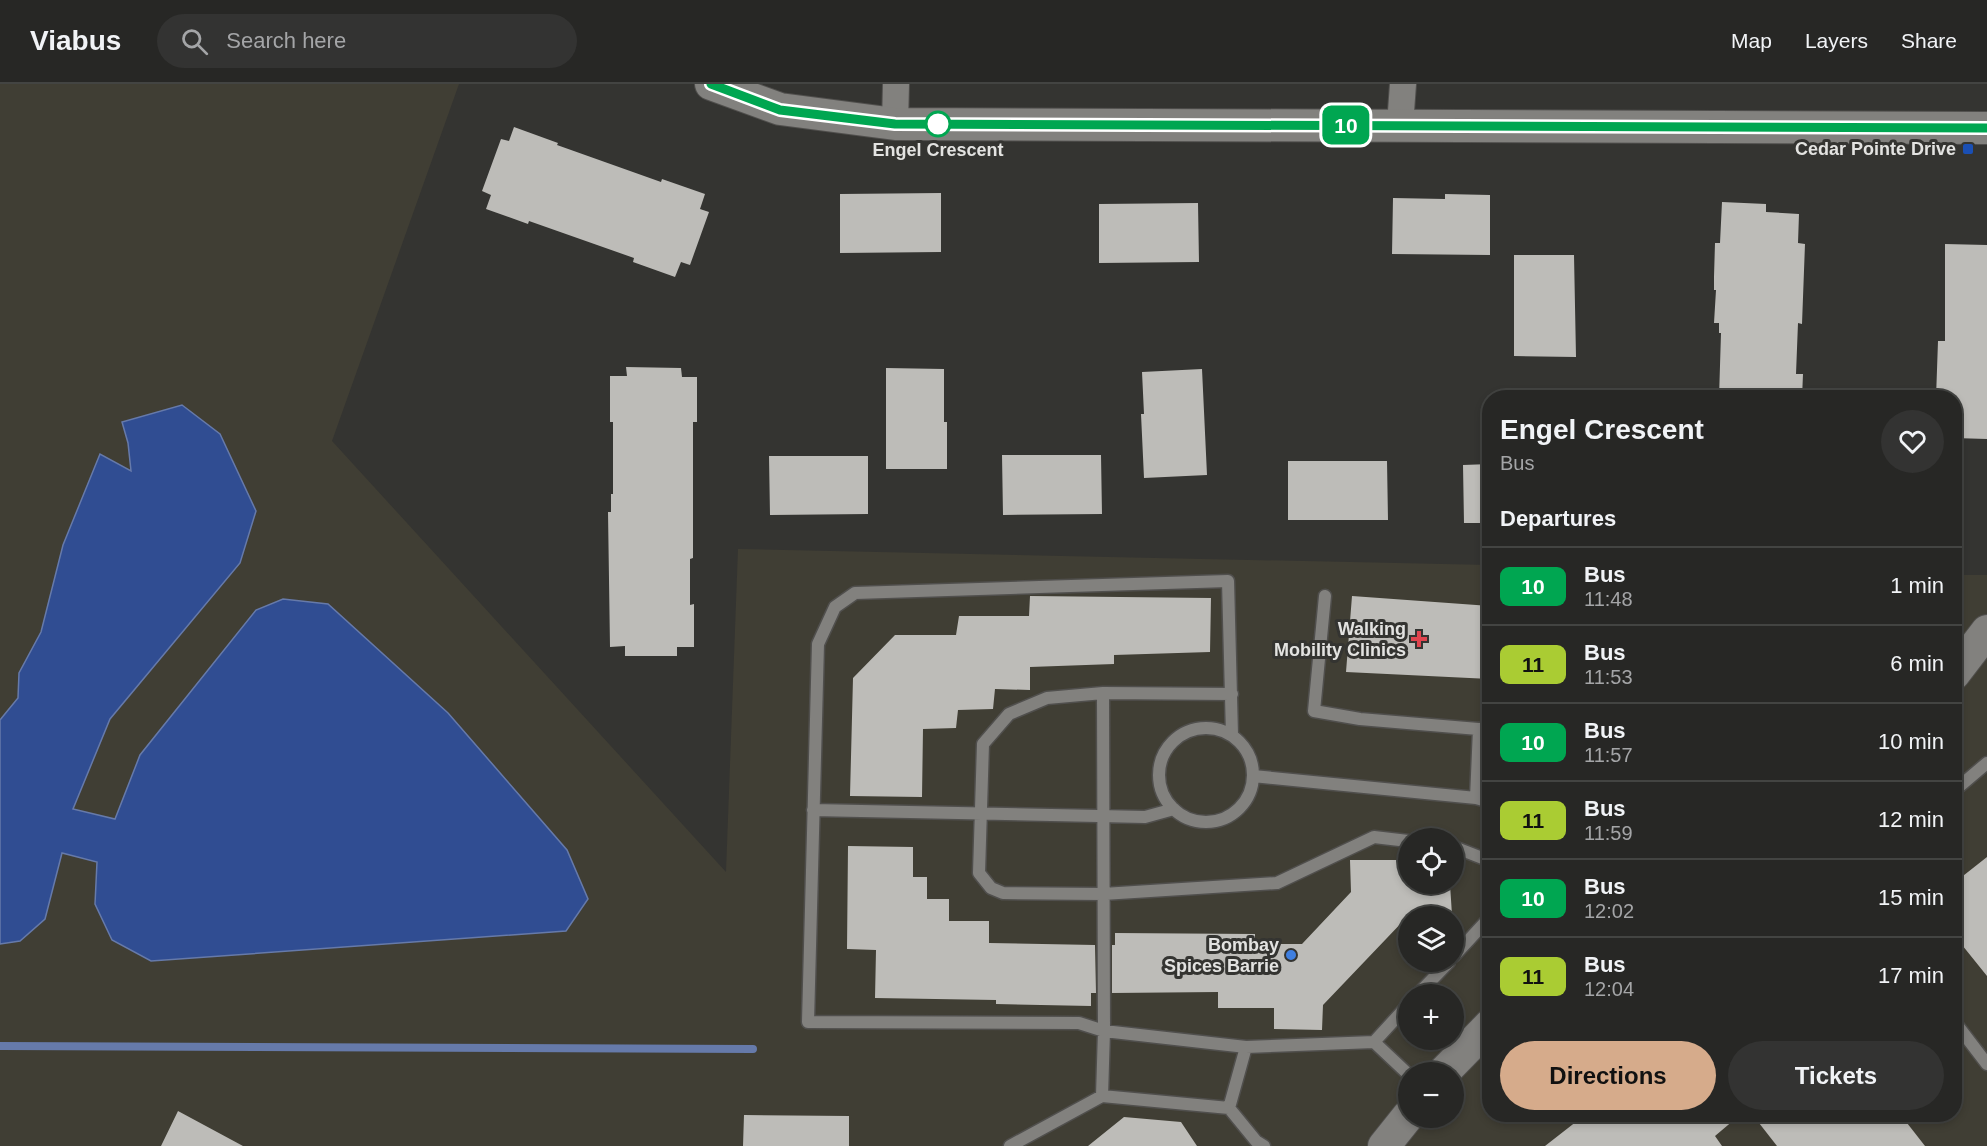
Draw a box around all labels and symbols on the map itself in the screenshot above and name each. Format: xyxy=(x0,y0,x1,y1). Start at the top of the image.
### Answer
line badge: 10 xyxy=(1319,106,1373,144)
marker: Engel Crescent xyxy=(925,111,951,137)
place label: Cedar Pointe Drive xyxy=(1795,139,1956,159)
place label: Engel Crescent xyxy=(872,140,1004,160)
marker: Cedar Pointe Drive xyxy=(1961,142,1975,156)
place label: Walking Mobility Clinics xyxy=(1274,619,1406,660)
marker: Walking Mobility Clinics xyxy=(1410,630,1428,648)
place label: Bombay Spices Barrie xyxy=(1164,935,1279,976)
marker: Bombay Spices Barrie xyxy=(1284,948,1298,962)

